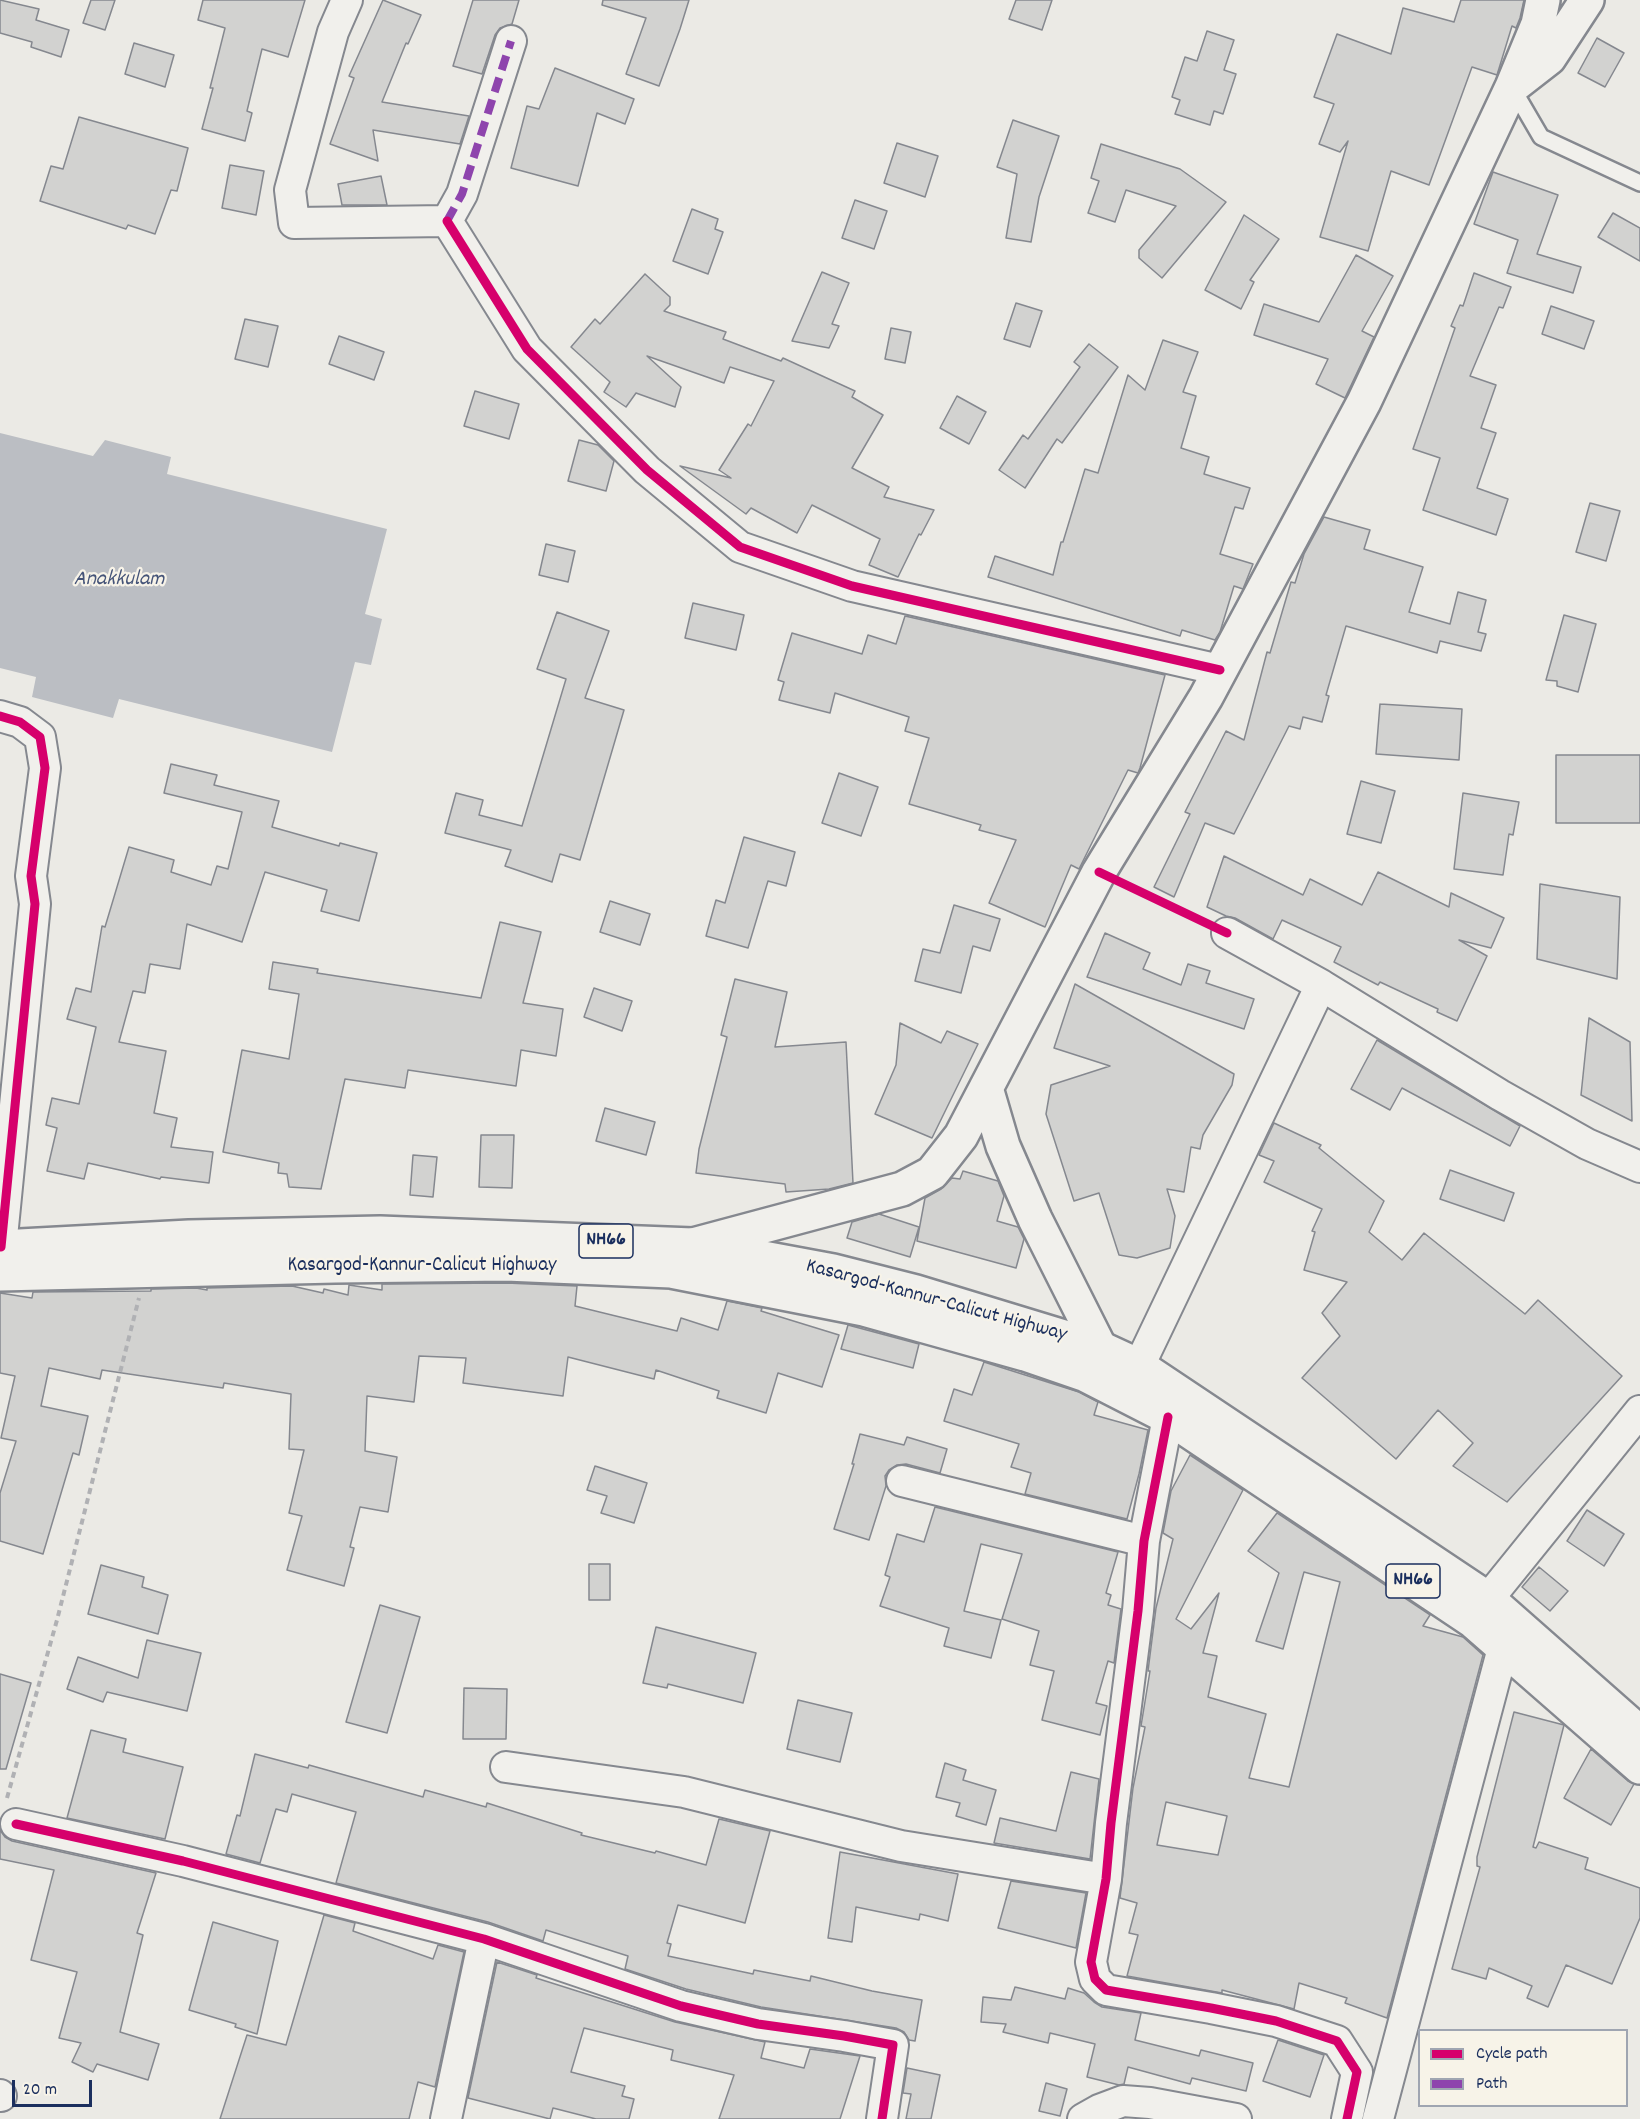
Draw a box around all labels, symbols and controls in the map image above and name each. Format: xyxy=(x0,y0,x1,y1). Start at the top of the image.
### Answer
water label: Anakkulam xyxy=(74,568,164,594)
road number: NH66 xyxy=(579,1224,633,1258)
street label: Kasargod-Kannur-Calicut Highway xyxy=(288,1254,556,1280)
street label: Kasargod-Kannur-Calicut Highway xyxy=(803,1255,1069,1349)
road number: NH66 xyxy=(1386,1564,1440,1598)
legend xyxy=(1418,2029,1628,2107)
text: Cycle path xyxy=(1476,2042,1547,2067)
scale bar xyxy=(15,2068,94,2106)
text: Path xyxy=(1476,2072,1508,2097)
text: 20 m xyxy=(23,2078,57,2103)

